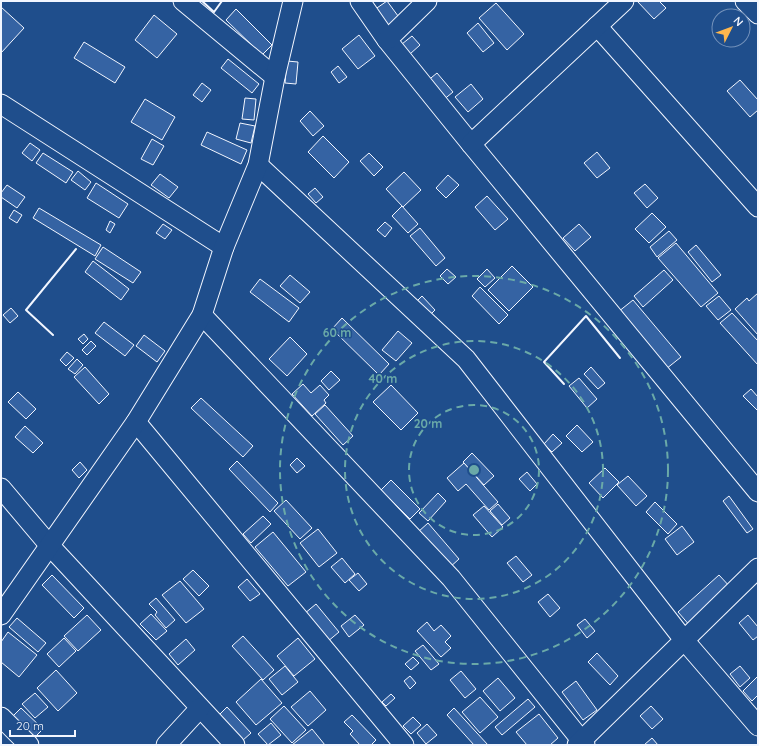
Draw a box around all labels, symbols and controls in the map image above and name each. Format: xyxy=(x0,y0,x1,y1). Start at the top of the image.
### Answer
north arrow xyxy=(711,8,751,48)
text: N xyxy=(731,14,746,29)
text: 60 m xyxy=(323,325,351,340)
text: 40 m xyxy=(369,371,397,386)
text: 20 m xyxy=(414,416,442,431)
centre of rings xyxy=(467,463,481,477)
scale bar xyxy=(10,712,75,738)
text: 20 m xyxy=(16,718,44,733)

